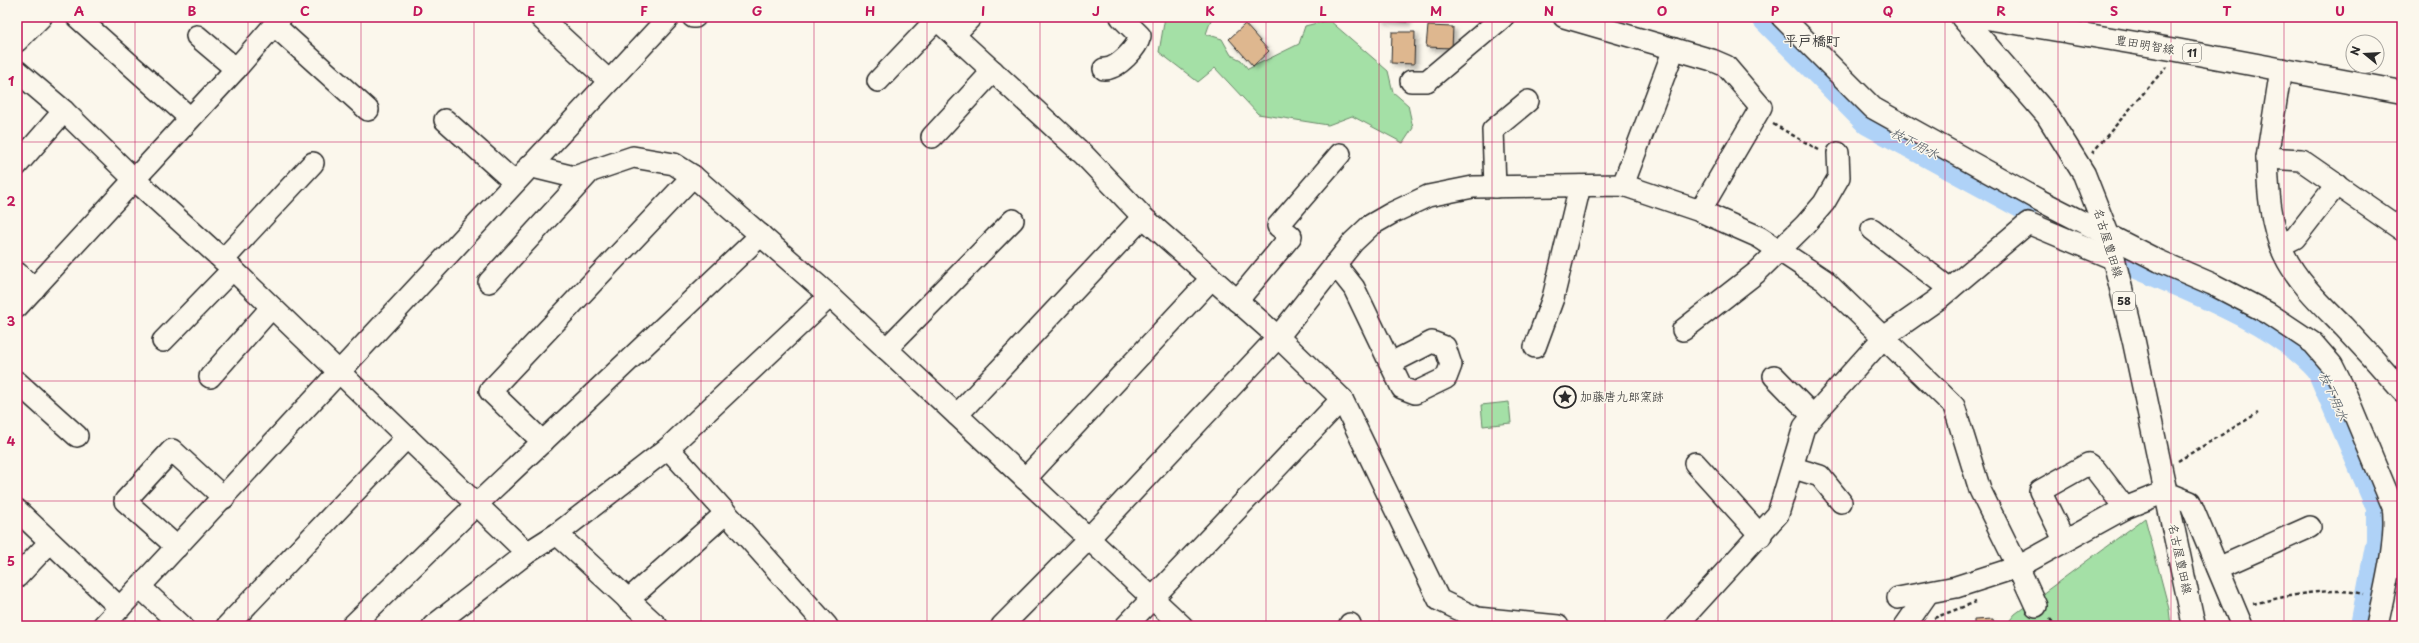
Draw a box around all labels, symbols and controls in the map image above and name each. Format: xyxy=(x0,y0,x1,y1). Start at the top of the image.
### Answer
text: A xyxy=(74,1,84,20)
text: B xyxy=(188,1,197,20)
text: C xyxy=(300,1,310,20)
text: D xyxy=(413,1,423,20)
text: E xyxy=(527,1,535,20)
text: F xyxy=(640,1,648,20)
text: G xyxy=(752,1,762,20)
text: H xyxy=(865,1,875,20)
text: I xyxy=(981,1,985,20)
text: J xyxy=(1092,1,1100,20)
text: K xyxy=(1205,1,1215,20)
text: L xyxy=(1319,1,1327,20)
text: M xyxy=(1430,1,1442,20)
text: N xyxy=(1544,1,1554,20)
text: O xyxy=(1657,1,1667,20)
text: P xyxy=(1771,1,1780,20)
text: Q xyxy=(1883,1,1893,20)
text: R xyxy=(1996,1,2006,20)
text: S xyxy=(2110,1,2118,20)
text: T xyxy=(2223,1,2232,20)
text: U xyxy=(2335,1,2345,20)
district label: 平戸橋町 xyxy=(1784,30,1840,51)
street label: 豊田明智線 xyxy=(2114,30,2176,58)
north arrow xyxy=(2345,34,2385,74)
road number: 11 xyxy=(2183,44,2201,62)
text: N xyxy=(2346,44,2365,58)
text: 1 xyxy=(8,71,14,90)
water label: 枝下用水 xyxy=(1888,122,1943,163)
text: 2 xyxy=(6,191,16,210)
street label: 名古屋豊田線 xyxy=(2090,206,2128,280)
road number: 58 xyxy=(2113,292,2135,310)
text: 3 xyxy=(7,311,16,330)
water label: 枝下用水 xyxy=(2315,368,2354,423)
place icon: 加藤唐九郎窯跡 xyxy=(1552,384,1578,410)
place label: 加藤唐九郎窯跡 xyxy=(1580,387,1664,405)
text: 4 xyxy=(7,431,16,450)
street label: 名古屋豊田線 xyxy=(2165,522,2197,596)
text: 5 xyxy=(7,551,15,570)

